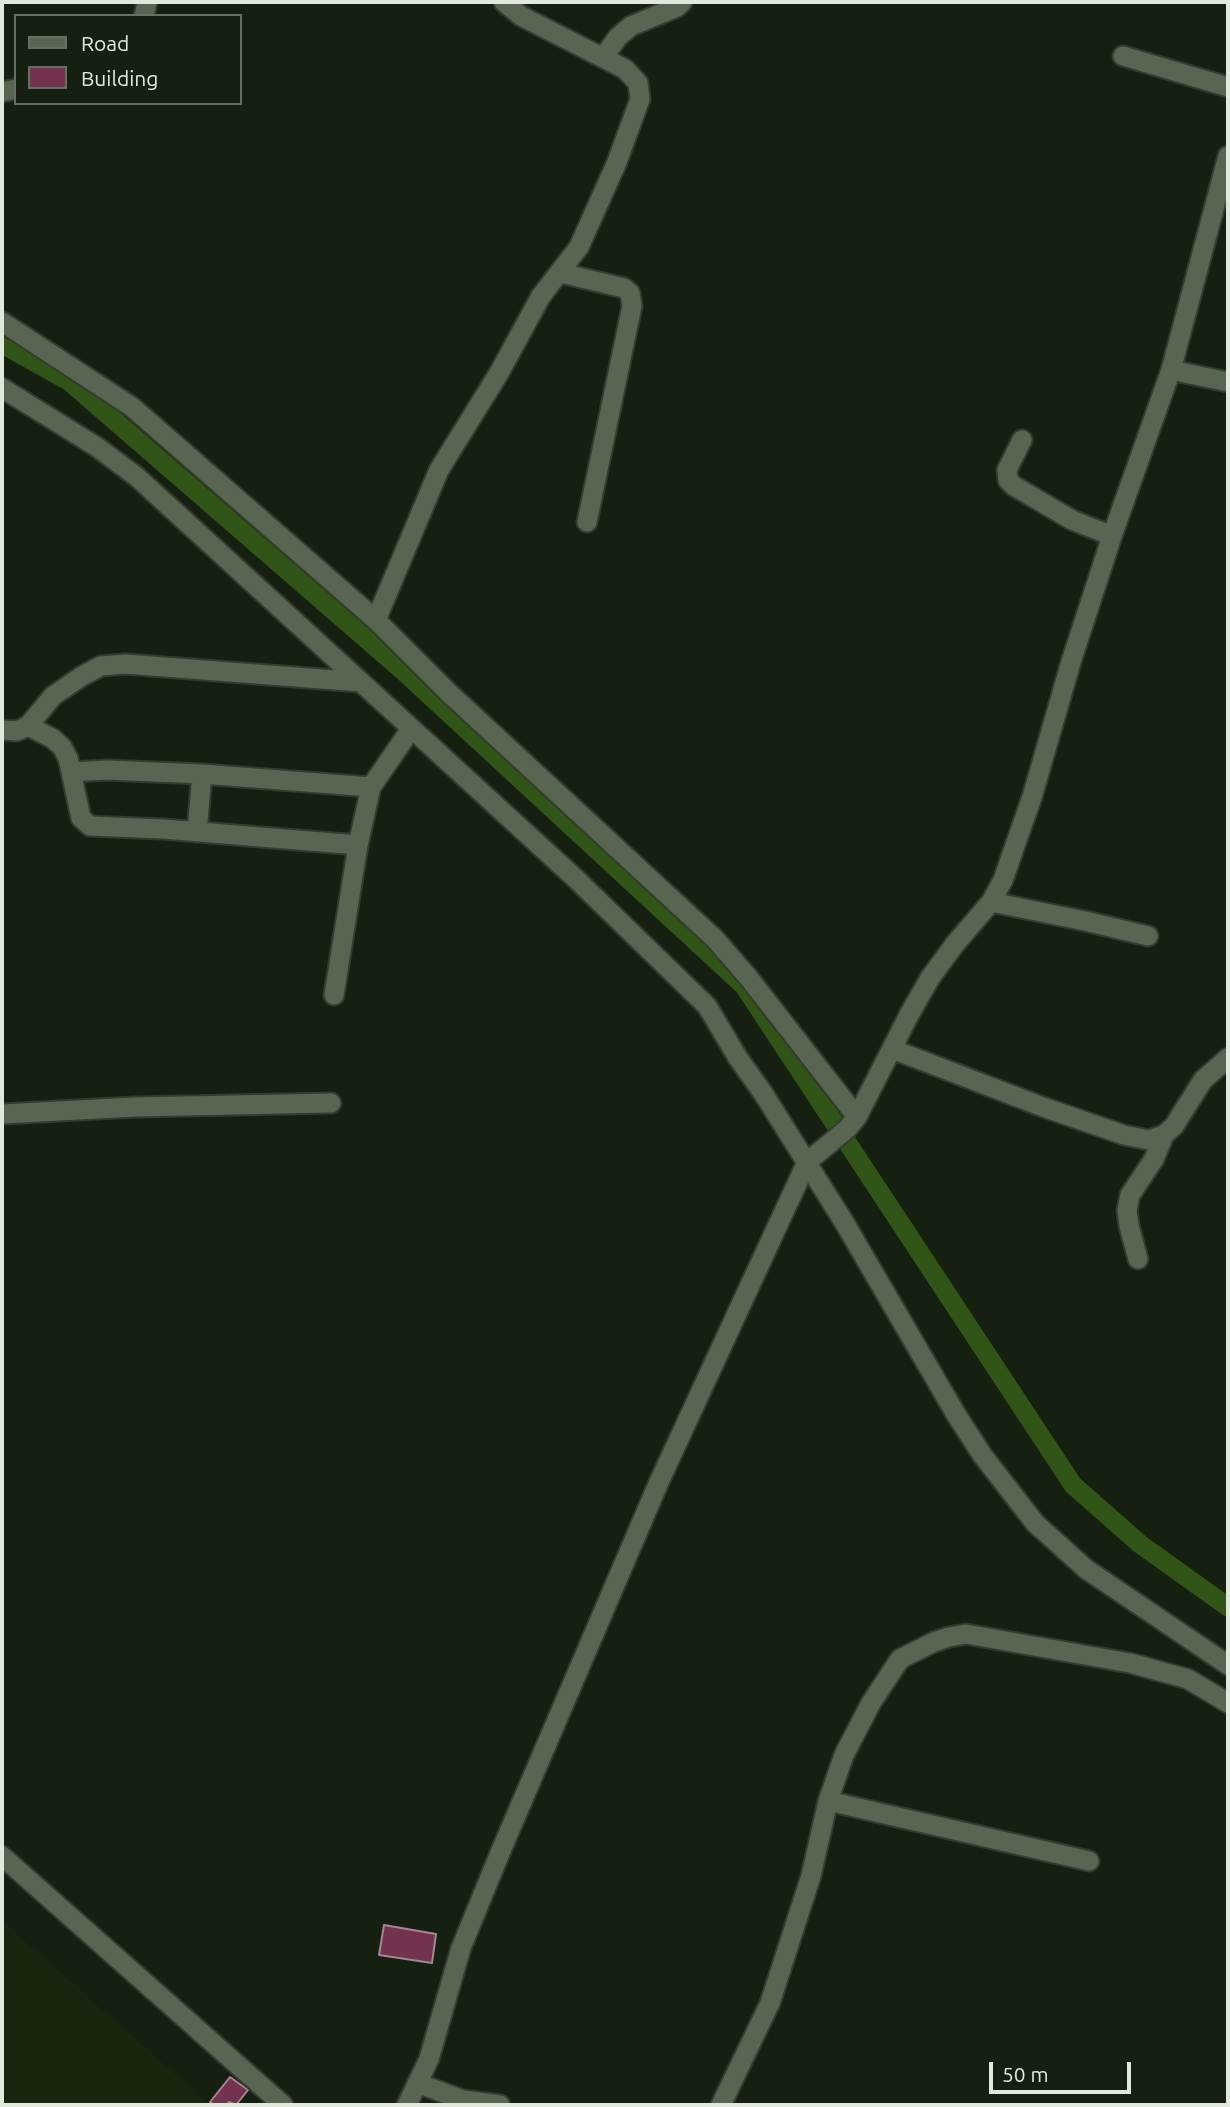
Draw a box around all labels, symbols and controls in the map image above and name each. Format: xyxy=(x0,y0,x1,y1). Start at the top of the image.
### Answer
legend xyxy=(14,14,242,105)
text: Road xyxy=(81,31,129,55)
text: Building xyxy=(81,66,158,90)
scale bar xyxy=(992,2048,1134,2092)
text: 50 m xyxy=(1002,2062,1049,2086)

